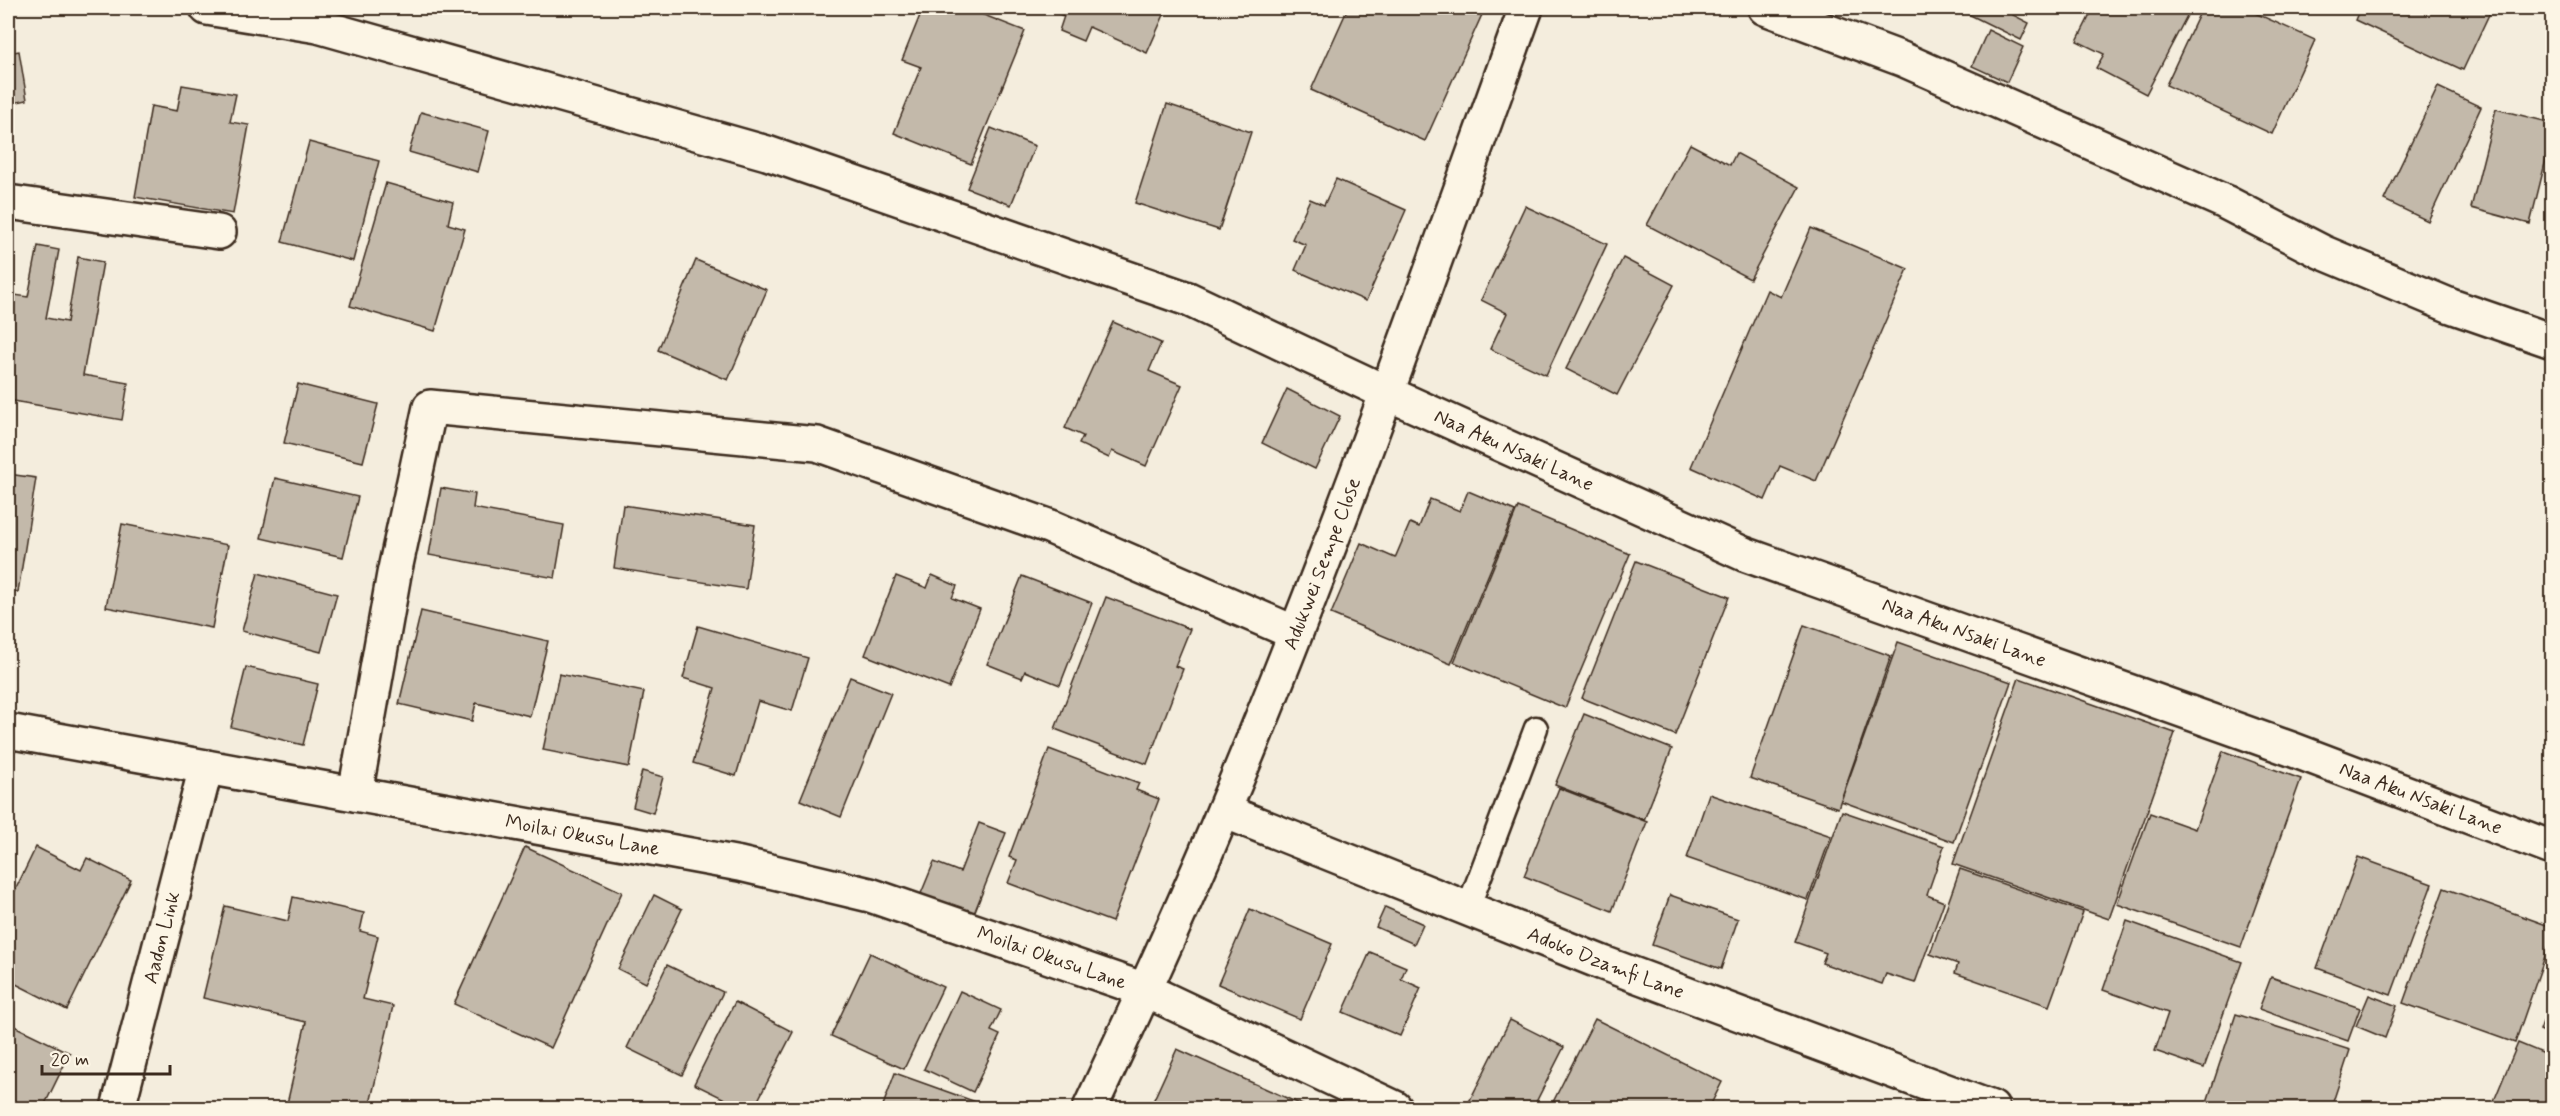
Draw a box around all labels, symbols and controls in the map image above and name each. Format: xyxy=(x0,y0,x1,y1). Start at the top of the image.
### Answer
street label: Naa Aku Nsaki Lane xyxy=(1430,403,1598,498)
street label: Adukwei Sempe Close xyxy=(1277,474,1368,654)
street label: Naa Aku Nsaki Lane xyxy=(1878,591,2050,674)
street label: Naa Aku Nsaki Lane xyxy=(2336,755,2506,841)
street label: Moilai Okusu Lane xyxy=(503,808,662,863)
street label: Aadon Link xyxy=(137,889,187,987)
street label: Moilai Okusu Lane xyxy=(973,919,1130,996)
street label: Adoko Dzamfi Lane xyxy=(1523,920,1688,1006)
scale bar xyxy=(42,1038,170,1076)
text: 20 m xyxy=(51,1048,89,1072)

